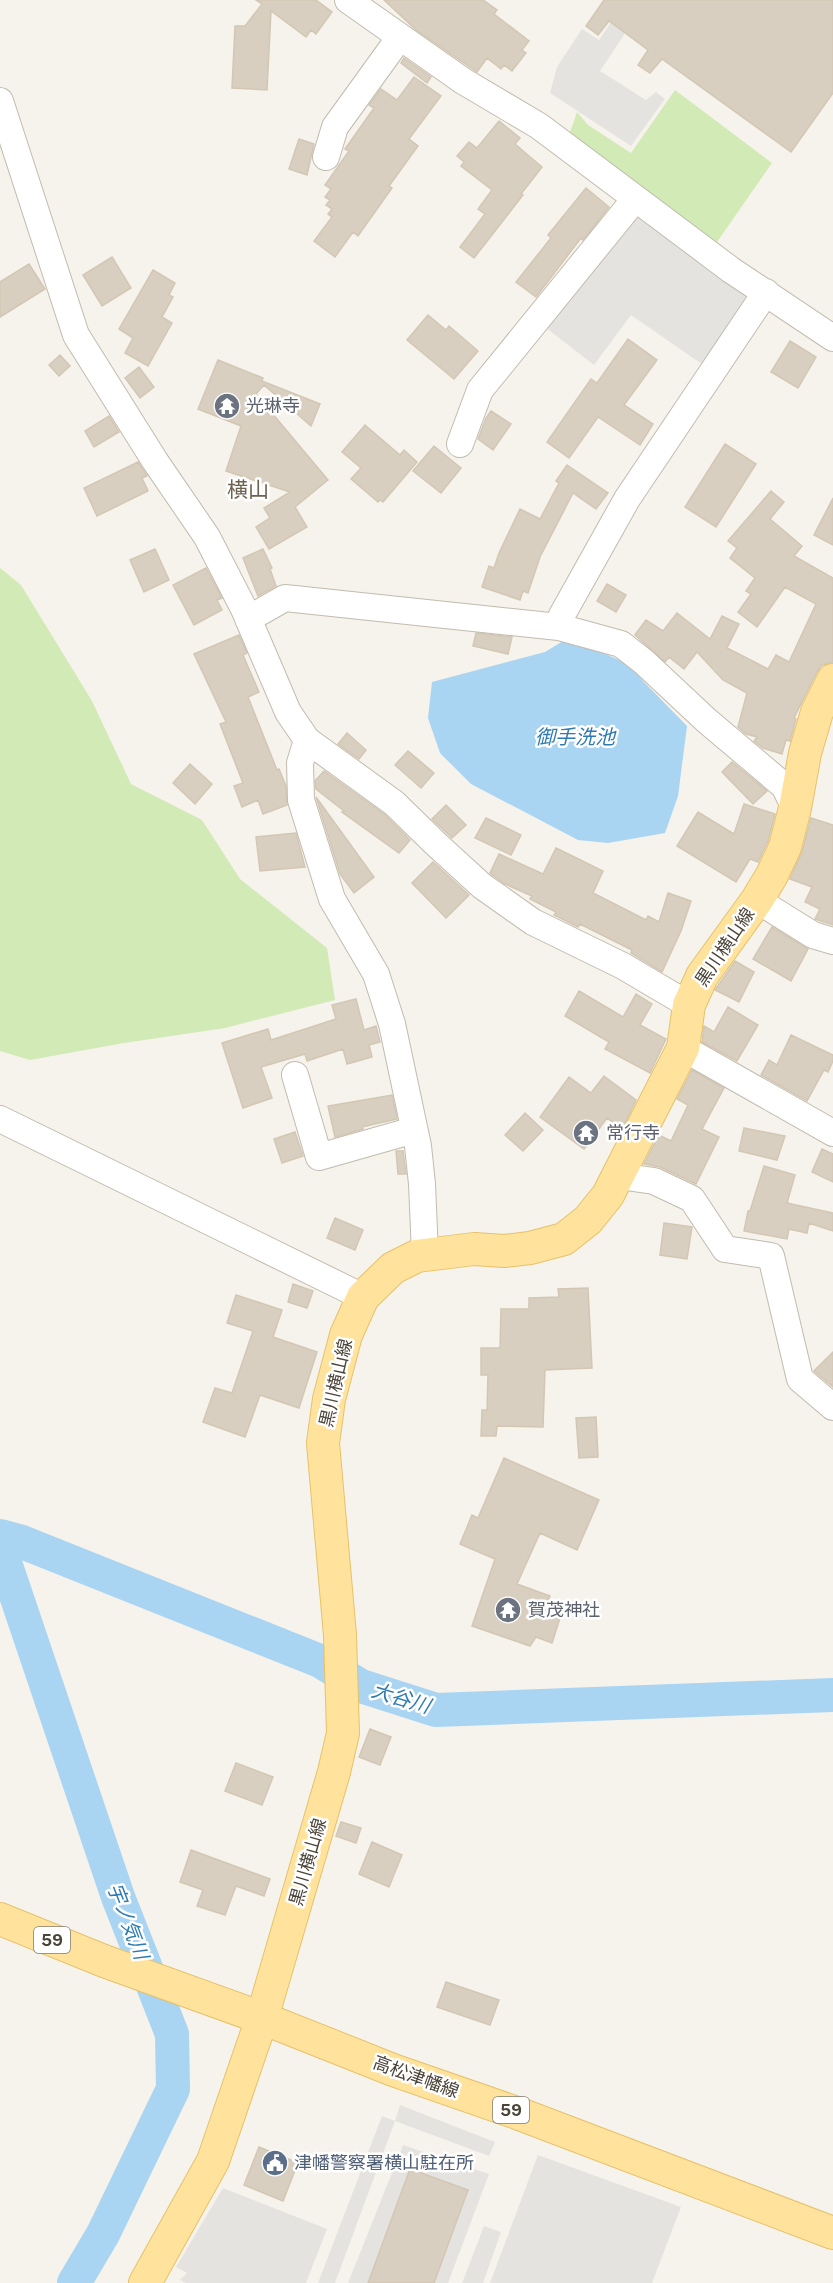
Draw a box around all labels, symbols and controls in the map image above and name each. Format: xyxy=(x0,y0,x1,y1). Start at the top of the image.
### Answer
temple icon: 光琳寺 xyxy=(212,391,242,421)
place label: 光琳寺 xyxy=(246,395,300,416)
district label: 横山 xyxy=(227,477,269,502)
water label: 御手洗池 xyxy=(535,725,617,749)
street label: 黒川横山線 xyxy=(691,904,758,990)
temple icon: 常行寺 xyxy=(571,1118,601,1148)
place label: 常行寺 xyxy=(606,1122,660,1143)
street label: 黒川横山線 xyxy=(315,1337,356,1429)
temple icon: 賀茂神社 xyxy=(493,1595,523,1625)
place label: 賀茂神社 xyxy=(528,1599,600,1620)
water label: 大谷川 xyxy=(369,1678,435,1719)
street label: 黒川横山線 xyxy=(285,1816,330,1908)
water label: 宇ノ気川 xyxy=(102,1879,154,1965)
road number: 59 xyxy=(34,1927,70,1953)
street label: 高松津幡線 xyxy=(370,2051,462,2102)
road number: 59 xyxy=(493,2097,529,2123)
public building icon: 津幡警察署横山駐在所 xyxy=(260,2148,290,2178)
place label: 津幡警察署横山駐在所 xyxy=(294,2152,474,2173)

